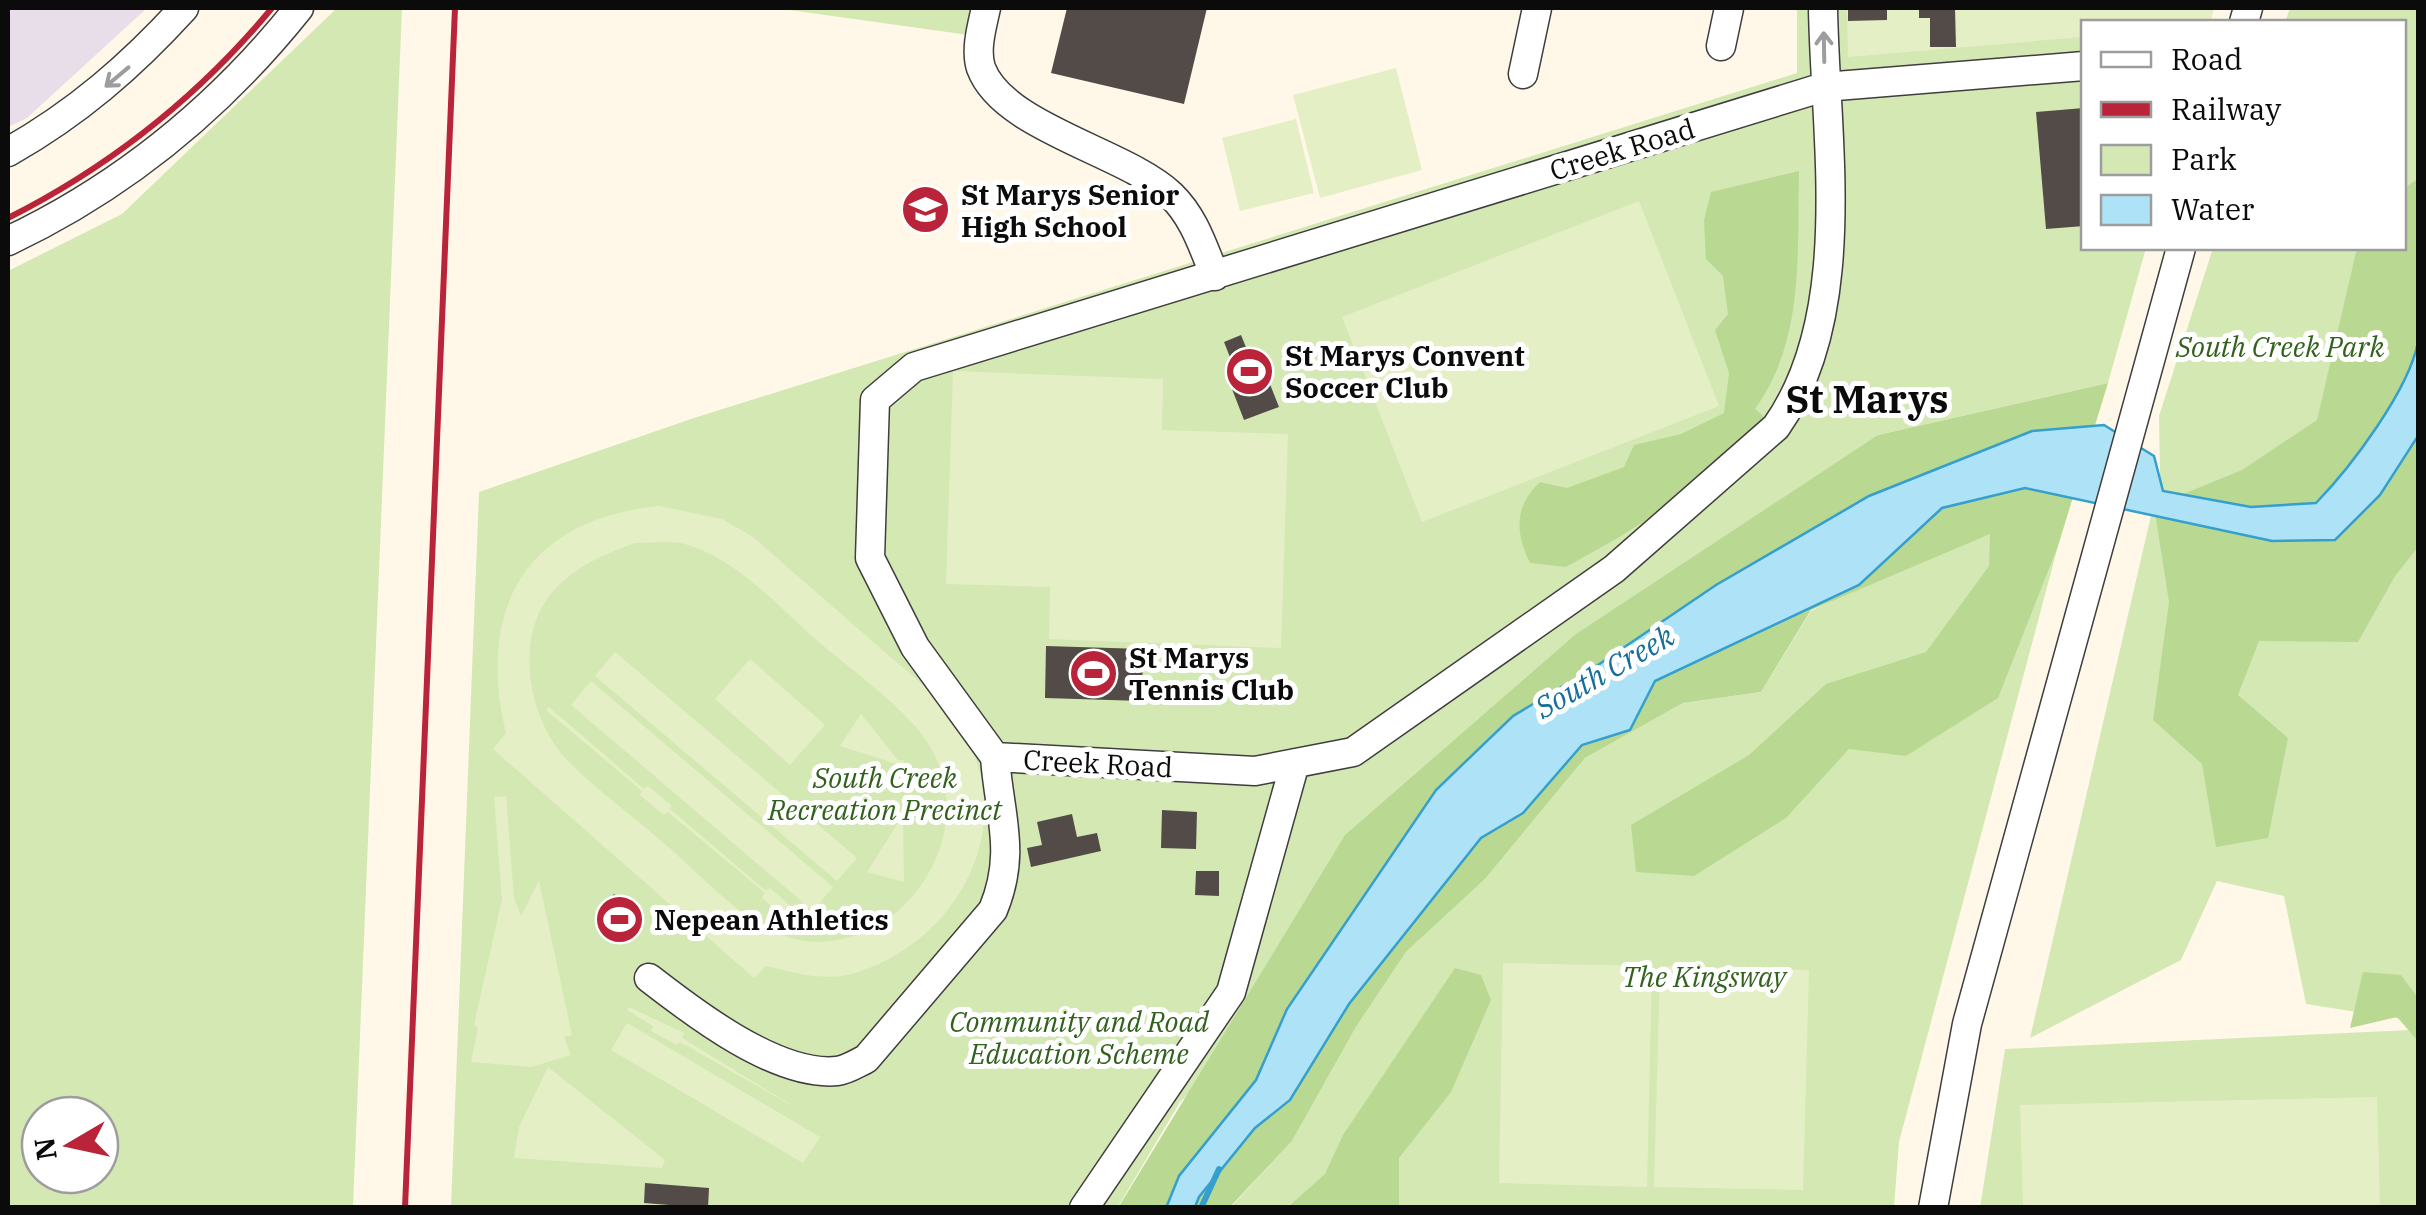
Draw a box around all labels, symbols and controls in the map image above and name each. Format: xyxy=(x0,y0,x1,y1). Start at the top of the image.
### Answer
legend xyxy=(2081,20,2406,250)
one-way arrow xyxy=(1814,32,1833,64)
text: Road xyxy=(2171,39,2243,78)
one-way arrow xyxy=(104,66,130,88)
text: Railway xyxy=(2171,89,2281,128)
street label: Creek Road xyxy=(1545,109,1699,189)
text: Park xyxy=(2171,139,2237,178)
place label: St Marys Senior High School xyxy=(961,176,1179,245)
school or university icon: St Marys Senior High School xyxy=(900,184,952,236)
text: Water xyxy=(2171,189,2254,228)
park label: South Creek Park xyxy=(2175,328,2384,365)
place label: St Marys Convent Soccer Club xyxy=(1285,337,1525,406)
sports icon: St Marys Convent Soccer Club xyxy=(1224,345,1276,397)
district label: St Marys xyxy=(1785,374,1949,423)
water label: South Creek xyxy=(1526,615,1681,727)
place label: St Marys Tennis Club xyxy=(1129,639,1294,708)
sports icon: St Marys Tennis Club xyxy=(1068,647,1120,699)
street label: Creek Road xyxy=(1022,741,1174,785)
park label: South Creek Recreation Precinct xyxy=(767,759,1003,828)
sports icon: Nepean Athletics xyxy=(593,893,645,945)
place label: Nepean Athletics xyxy=(654,901,889,938)
park label: The Kingsway xyxy=(1622,958,1788,995)
park label: Community and Road Education Scheme xyxy=(949,1003,1210,1072)
north arrow xyxy=(20,1095,120,1195)
text: N xyxy=(25,1135,65,1163)

